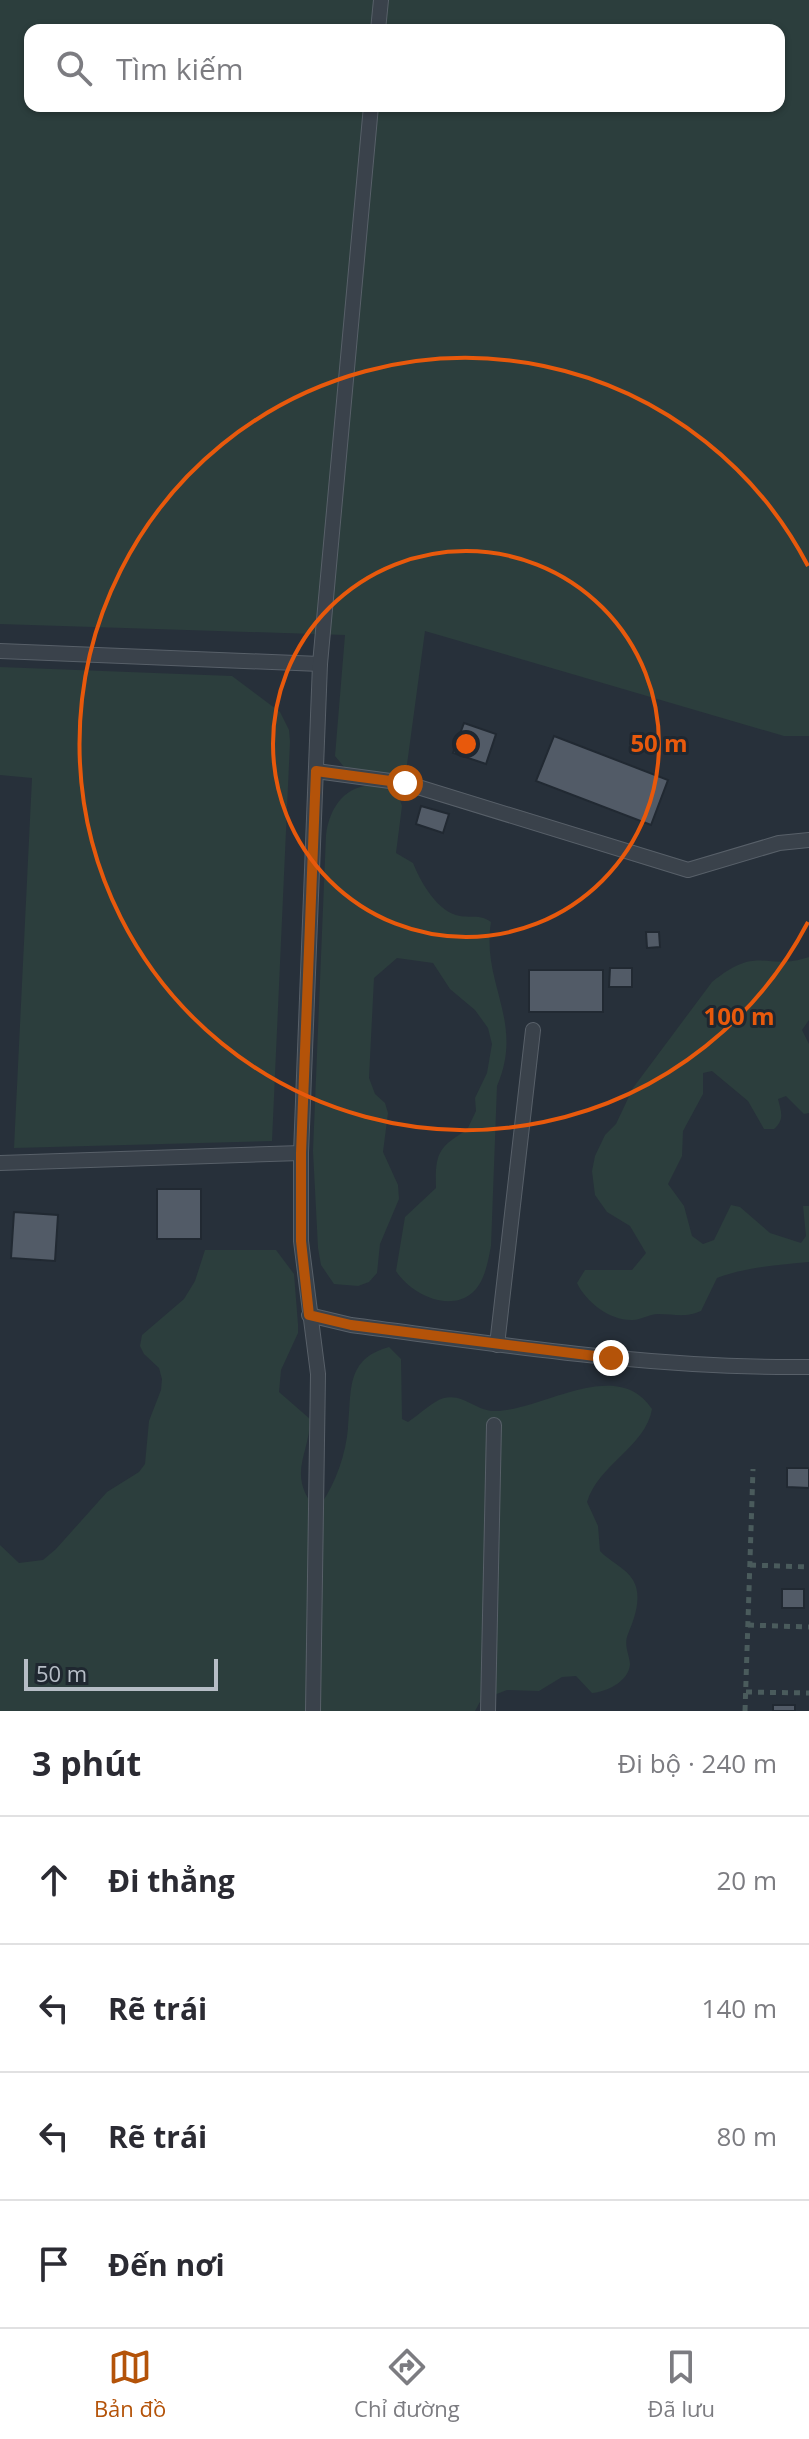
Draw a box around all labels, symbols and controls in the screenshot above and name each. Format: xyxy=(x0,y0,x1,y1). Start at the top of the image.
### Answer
search box xyxy=(24,24,785,112)
icon: search xyxy=(52,46,96,90)
text: Tìm kiếm xyxy=(116,48,244,89)
text: 50 m xyxy=(630,726,688,759)
centre of rings xyxy=(452,730,480,758)
route start xyxy=(387,765,423,801)
text: 100 m xyxy=(704,999,774,1032)
route end xyxy=(593,1340,629,1376)
scale bar xyxy=(24,1655,218,1691)
text: 50 m xyxy=(36,1658,87,1688)
text: 3 phút xyxy=(32,1740,141,1786)
text: Đi bộ · 240 m xyxy=(618,1745,777,1781)
icon: ahead xyxy=(32,1858,76,1902)
text: Đi thẳng xyxy=(108,1860,235,1901)
text: 20 m xyxy=(716,1862,777,1898)
icon: left xyxy=(32,1986,76,2030)
text: Rẽ trái xyxy=(108,1988,207,2029)
text: 140 m xyxy=(702,1990,777,2026)
icon: left xyxy=(32,2114,76,2158)
text: Rẽ trái xyxy=(108,2116,207,2157)
text: 80 m xyxy=(716,2118,777,2154)
icon: arrive xyxy=(32,2242,76,2286)
text: Đến nơi xyxy=(108,2244,225,2285)
tab: Bản đồ xyxy=(94,2345,166,2423)
tab: Chỉ đường xyxy=(354,2345,460,2423)
tab: Đã lưu xyxy=(648,2345,715,2423)

